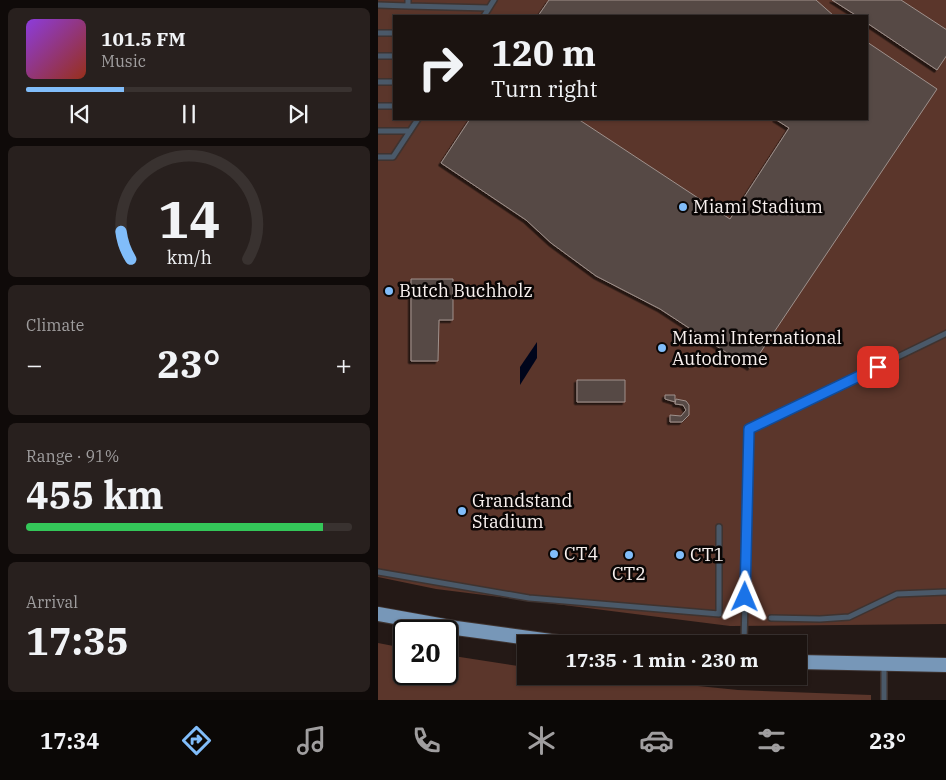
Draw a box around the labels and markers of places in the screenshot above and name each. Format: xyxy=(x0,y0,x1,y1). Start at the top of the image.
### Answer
place label: Miami Stadium xyxy=(693,195,823,218)
marker: Miami Stadium xyxy=(677,201,689,213)
place label: Butch Buchholz xyxy=(399,279,533,302)
marker: Butch Buchholz xyxy=(383,285,395,297)
place label: Miami International Autodrome xyxy=(672,326,842,370)
marker: Miami International Autodrome xyxy=(656,342,668,354)
pin xyxy=(857,346,899,388)
place label: Grandstand Stadium xyxy=(472,489,573,533)
marker: Grandstand Stadium xyxy=(456,505,468,517)
place label: CT4 xyxy=(564,542,598,565)
place label: CT1 xyxy=(690,543,724,566)
marker: CT4 xyxy=(548,548,560,560)
marker: CT2 xyxy=(623,549,635,561)
marker: CT1 xyxy=(674,549,686,561)
place label: CT2 xyxy=(612,562,646,585)

